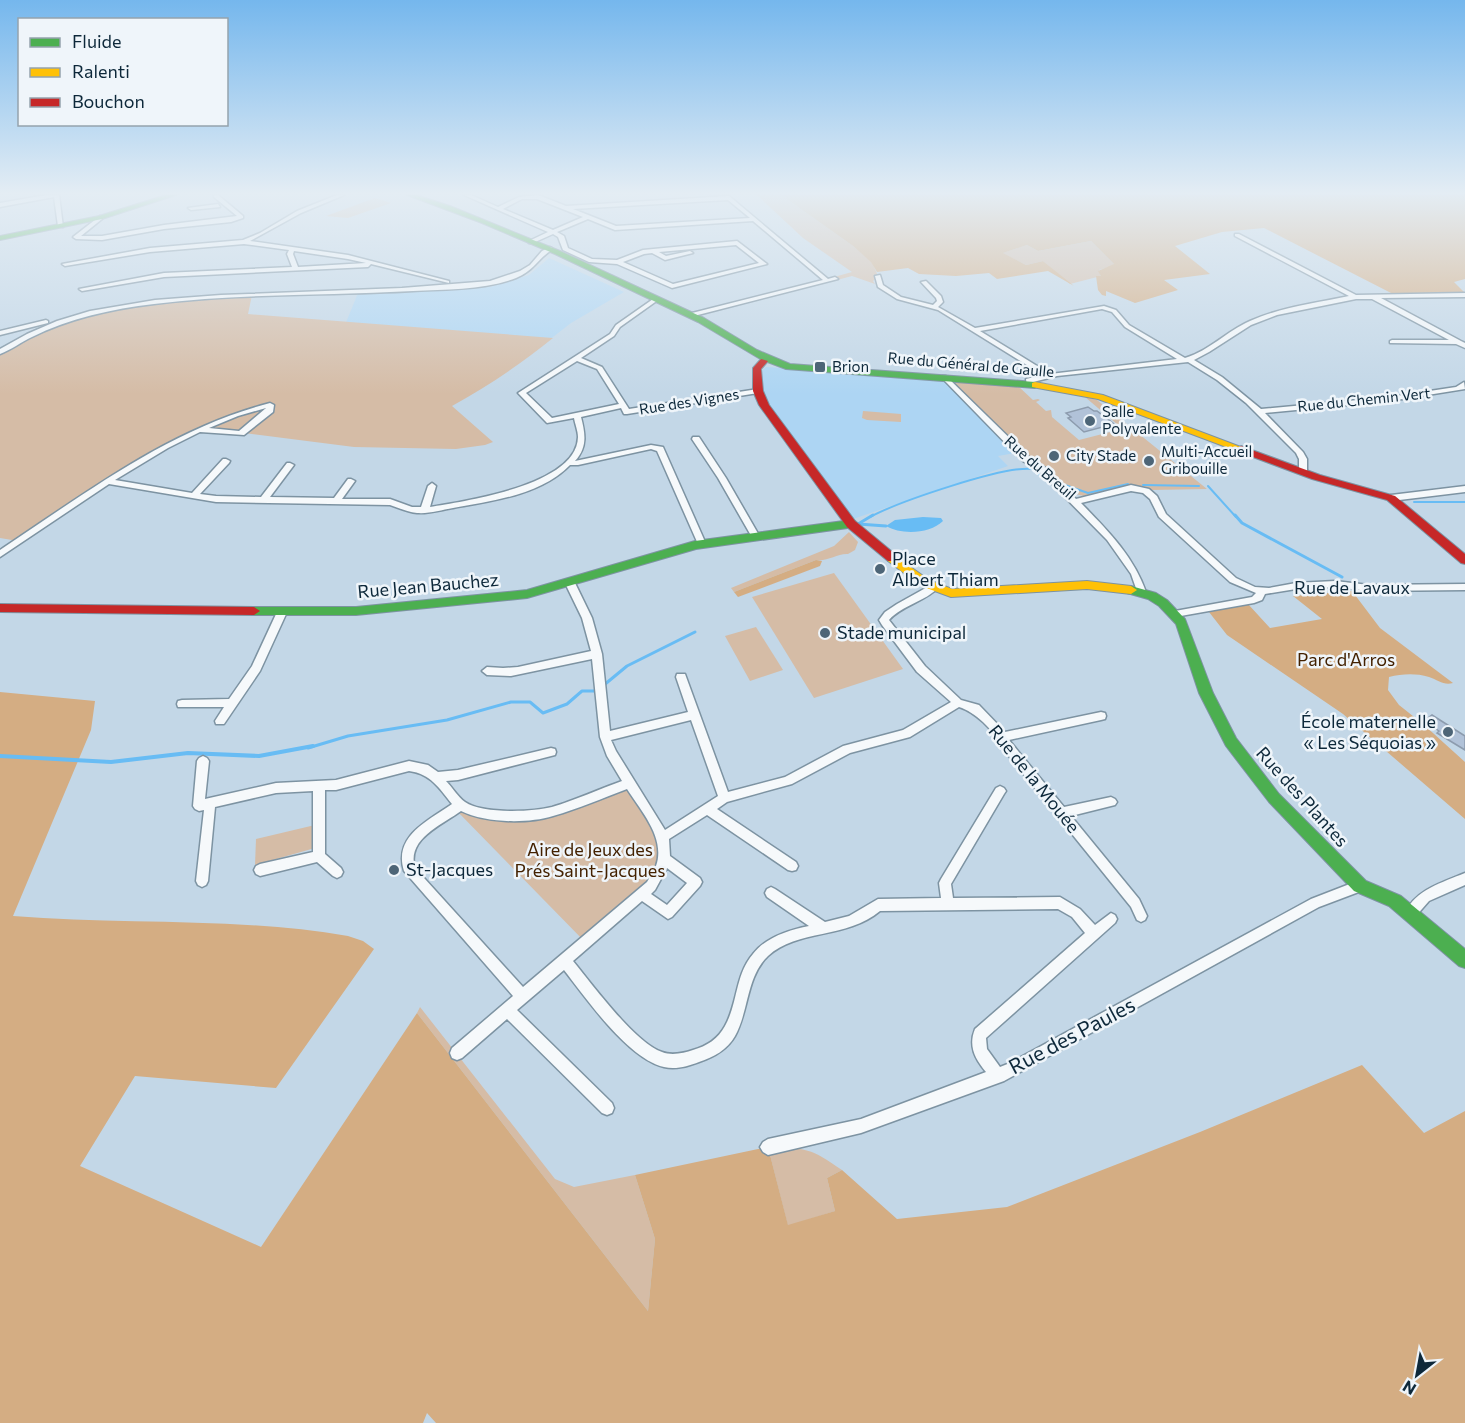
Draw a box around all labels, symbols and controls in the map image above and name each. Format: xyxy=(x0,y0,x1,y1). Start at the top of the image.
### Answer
legend xyxy=(18,18,228,126)
text: Fluide xyxy=(72,30,121,52)
text: Ralenti xyxy=(72,60,130,82)
text: Bouchon xyxy=(72,90,145,112)
street label: Rue du Général de Gaulle xyxy=(887,348,1055,380)
place label: Brion xyxy=(832,357,869,375)
marker: Brion xyxy=(813,360,827,374)
street label: Rue du Chemin Vert xyxy=(1297,383,1431,415)
street label: Rue des Vignes xyxy=(638,384,740,418)
place label: Salle Polyvalente xyxy=(1102,402,1181,437)
marker: Salle Polyvalente xyxy=(1083,414,1097,428)
street label: Rue du Breuil xyxy=(1001,431,1080,503)
place label: Multi-Accueil Gribouille xyxy=(1161,442,1252,477)
place label: City Stade xyxy=(1066,446,1136,464)
marker: City Stade xyxy=(1047,449,1061,463)
marker: Multi-Accueil Gribouille xyxy=(1142,454,1156,468)
place label: Place Albert Thiam xyxy=(892,547,999,590)
marker: Place Albert Thiam xyxy=(873,562,887,576)
street label: Rue Jean Bauchez xyxy=(356,568,499,602)
street label: Rue de Lavaux xyxy=(1294,576,1410,598)
place label: Stade municipal xyxy=(837,621,966,643)
marker: Stade municipal xyxy=(818,626,832,640)
park label: Parc d'Arros xyxy=(1297,648,1395,670)
place label: École maternelle « Les Séquoias » xyxy=(1301,710,1436,753)
street label: Rue de la Mouée xyxy=(984,720,1085,837)
marker: École maternelle « Les Séquoias » xyxy=(1441,725,1455,739)
street label: Rue des Plantes xyxy=(1252,742,1353,851)
park label: Aire de Jeux des Prés Saint-Jacques xyxy=(514,838,666,881)
place label: St-Jacques xyxy=(406,858,493,880)
marker: St-Jacques xyxy=(387,863,401,877)
street label: Rue des Paules xyxy=(1004,991,1139,1078)
north arrow xyxy=(1387,1345,1447,1405)
text: N xyxy=(1399,1377,1419,1400)

